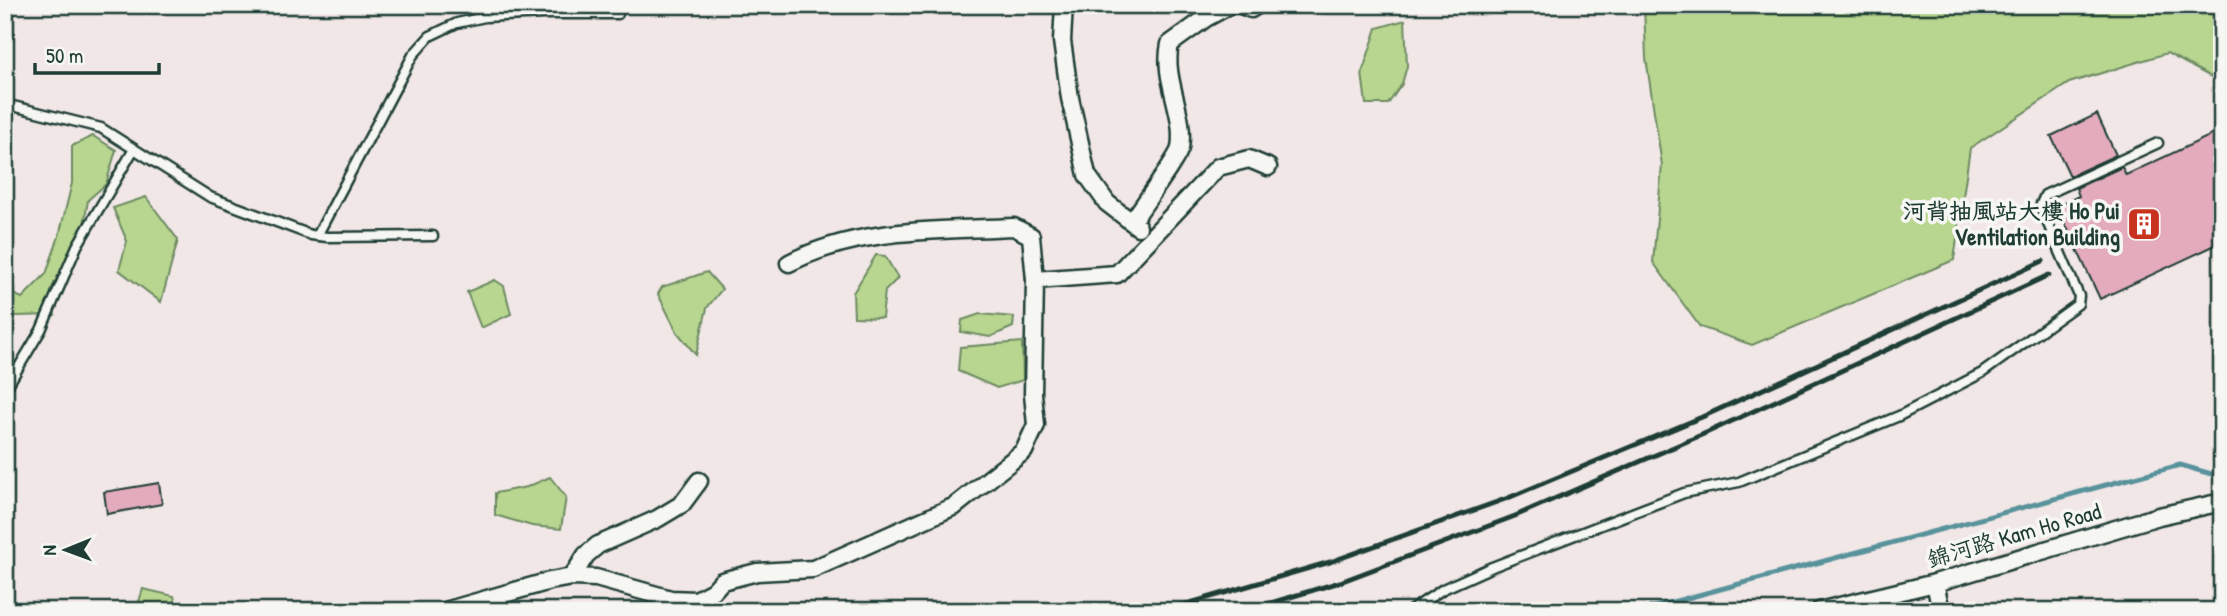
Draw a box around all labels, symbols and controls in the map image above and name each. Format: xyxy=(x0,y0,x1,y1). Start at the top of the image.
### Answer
scale bar xyxy=(35,32,159,76)
text: 50 m xyxy=(46,41,83,70)
place label: 河背抽風站大樓 Ho Pui Ventilation Building xyxy=(1903,195,2120,253)
building icon: 河背抽風站大樓 Ho Pui Ventilation Building xyxy=(2125,205,2163,243)
street label: 錦河路 Kam Ho Road xyxy=(1923,495,2104,574)
north arrow xyxy=(32,514,102,584)
text: N xyxy=(36,545,62,556)

